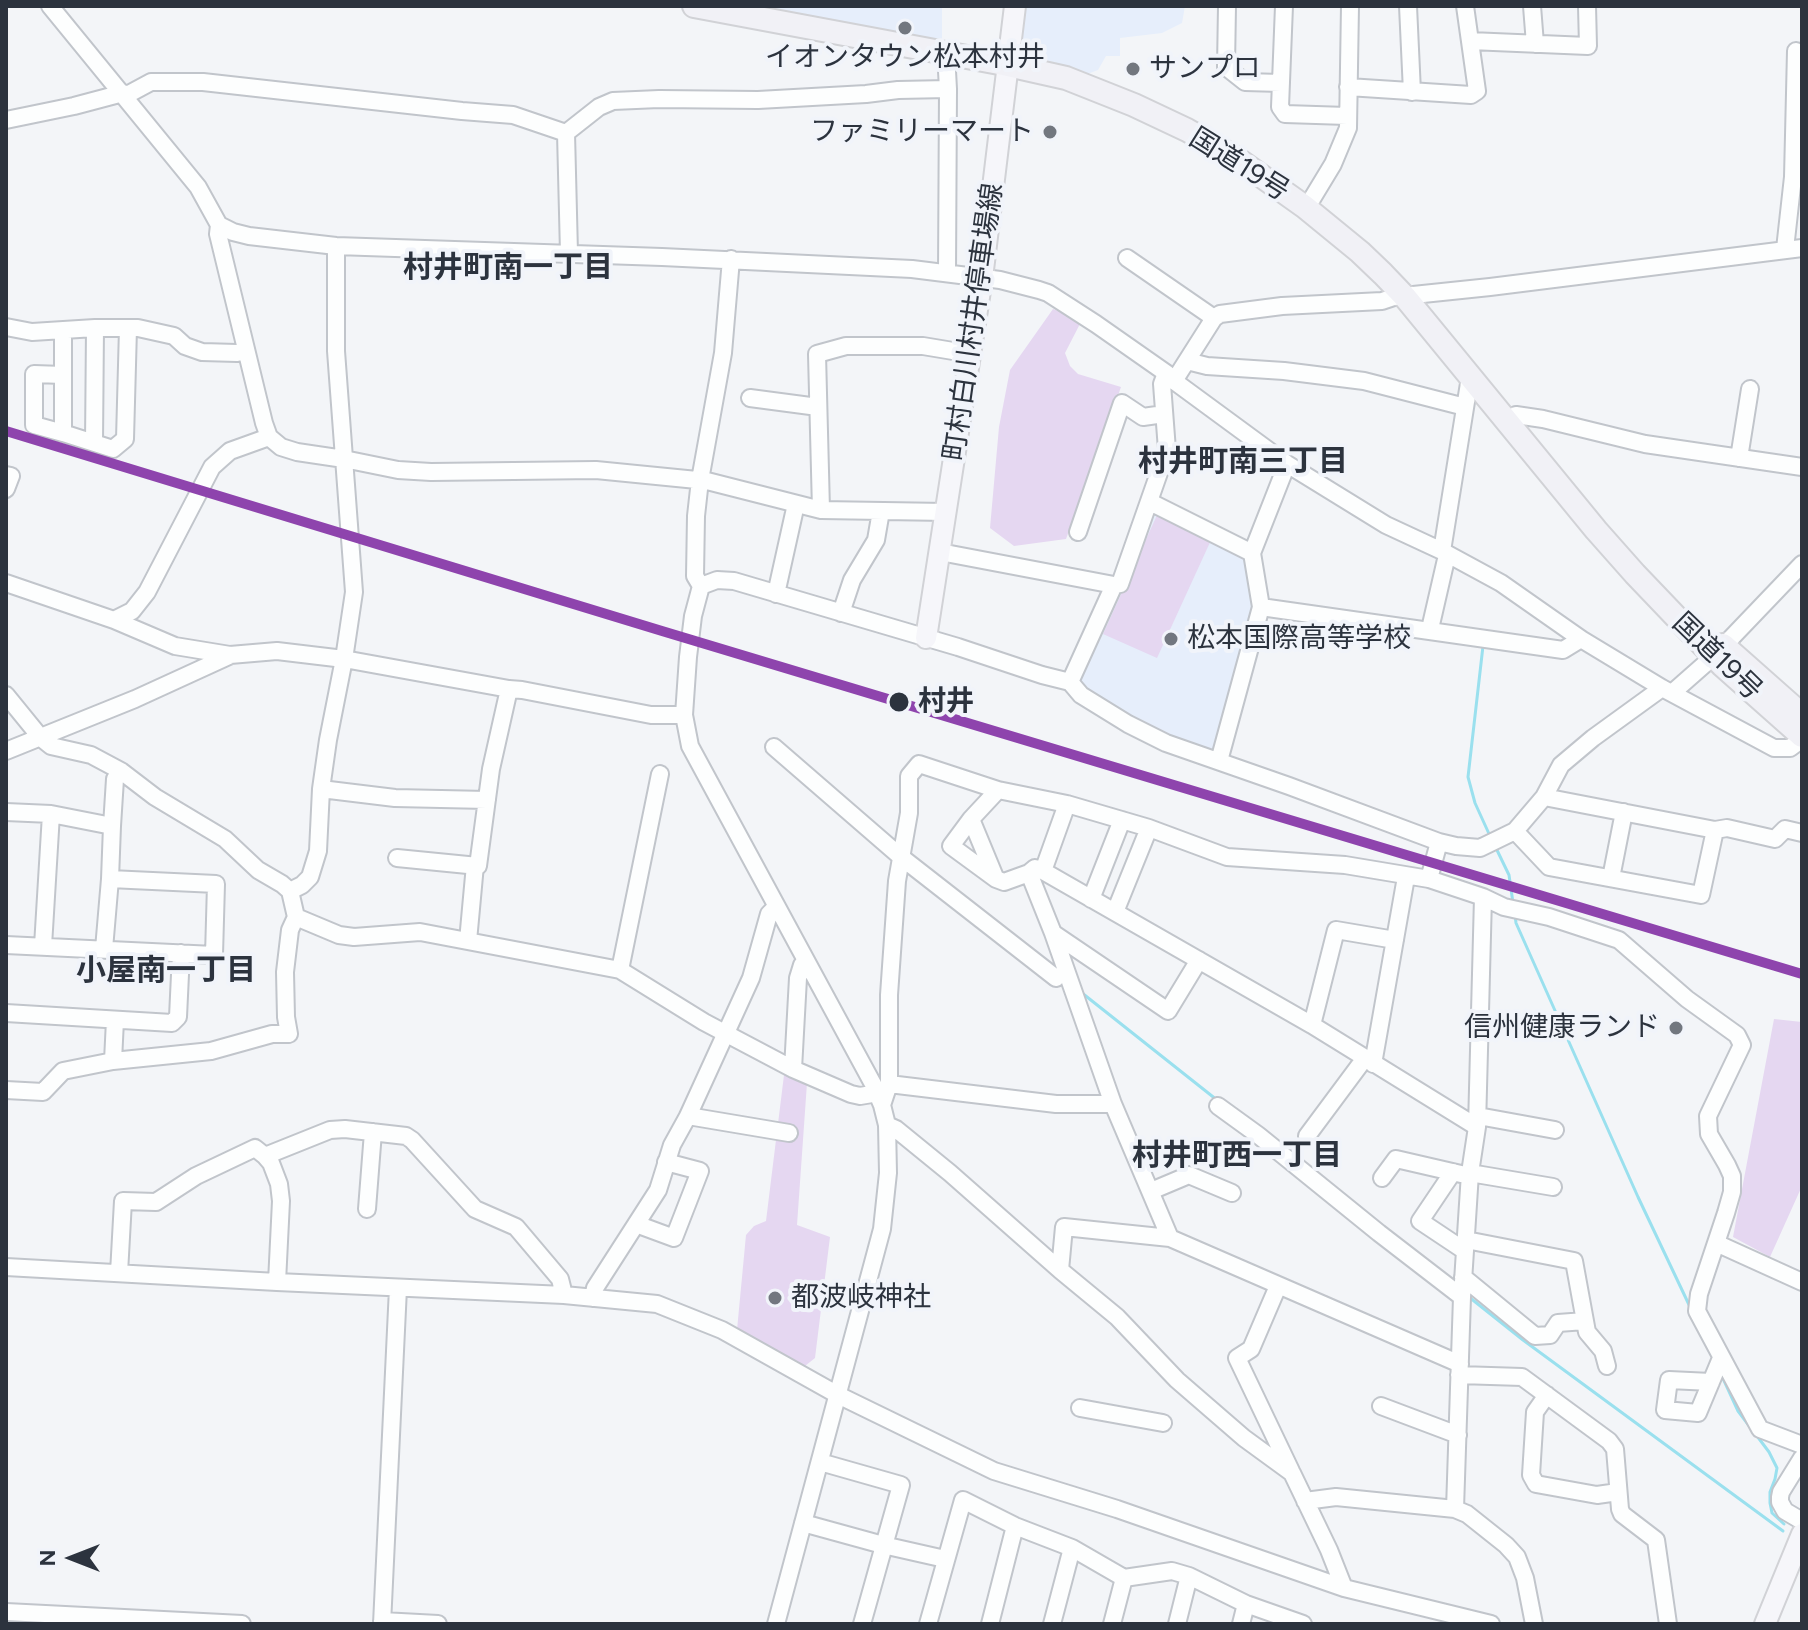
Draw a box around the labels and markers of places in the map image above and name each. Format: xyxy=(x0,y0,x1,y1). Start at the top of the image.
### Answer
marker: イオンタウン松本村井 xyxy=(896,19,914,37)
place label: イオンタウン松本村井 xyxy=(765,41,1045,75)
place label: サンプロ xyxy=(1149,52,1261,86)
marker: サンプロ xyxy=(1124,60,1142,78)
place label: ファミリーマート xyxy=(810,115,1034,149)
marker: ファミリーマート xyxy=(1041,123,1059,141)
place label: 松本国際高等学校 xyxy=(1187,622,1411,656)
marker: 松本国際高等学校 xyxy=(1162,630,1180,648)
place label: 村井 xyxy=(918,685,974,719)
marker: 村井 xyxy=(887,690,911,714)
place label: 信州健康ランド xyxy=(1464,1011,1660,1045)
marker: 信州健康ランド xyxy=(1667,1019,1685,1037)
place label: 都波岐神社 xyxy=(791,1281,931,1315)
marker: 都波岐神社 xyxy=(766,1289,784,1307)

